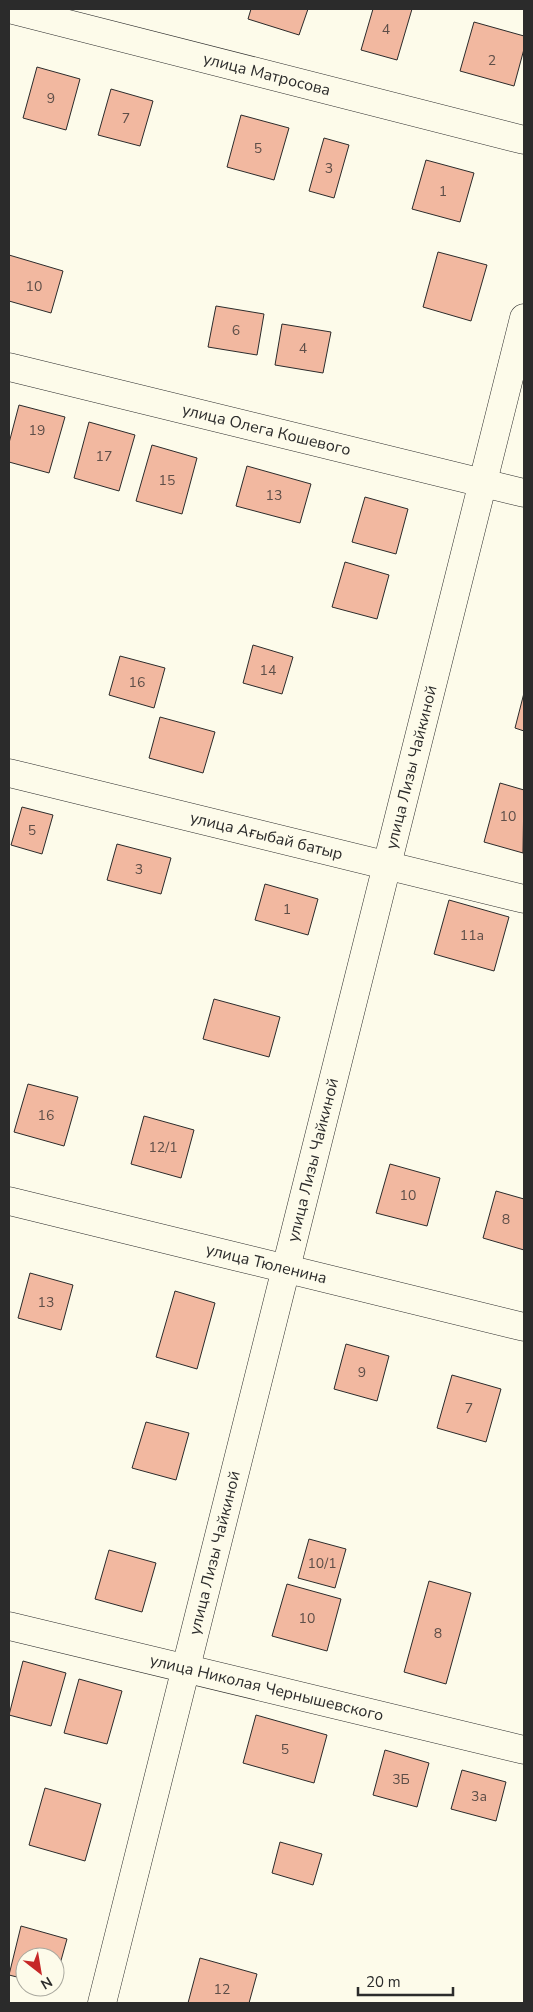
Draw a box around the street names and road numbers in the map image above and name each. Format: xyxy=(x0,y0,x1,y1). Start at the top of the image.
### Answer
street label: улица Матросова xyxy=(201,48,333,101)
street label: улица Олега Кошевого xyxy=(180,399,353,461)
street label: улица Лизы Чайкиной xyxy=(380,683,443,851)
street label: улица Ағыбай батыр xyxy=(188,807,345,865)
street label: улица Лизы Чайкиной xyxy=(282,1076,344,1244)
street label: улица Тюленина xyxy=(204,1239,329,1289)
street label: улица Лизы Чайкиной xyxy=(184,1469,246,1637)
street label: улица Николая Чернышевского xyxy=(148,1649,386,1727)

